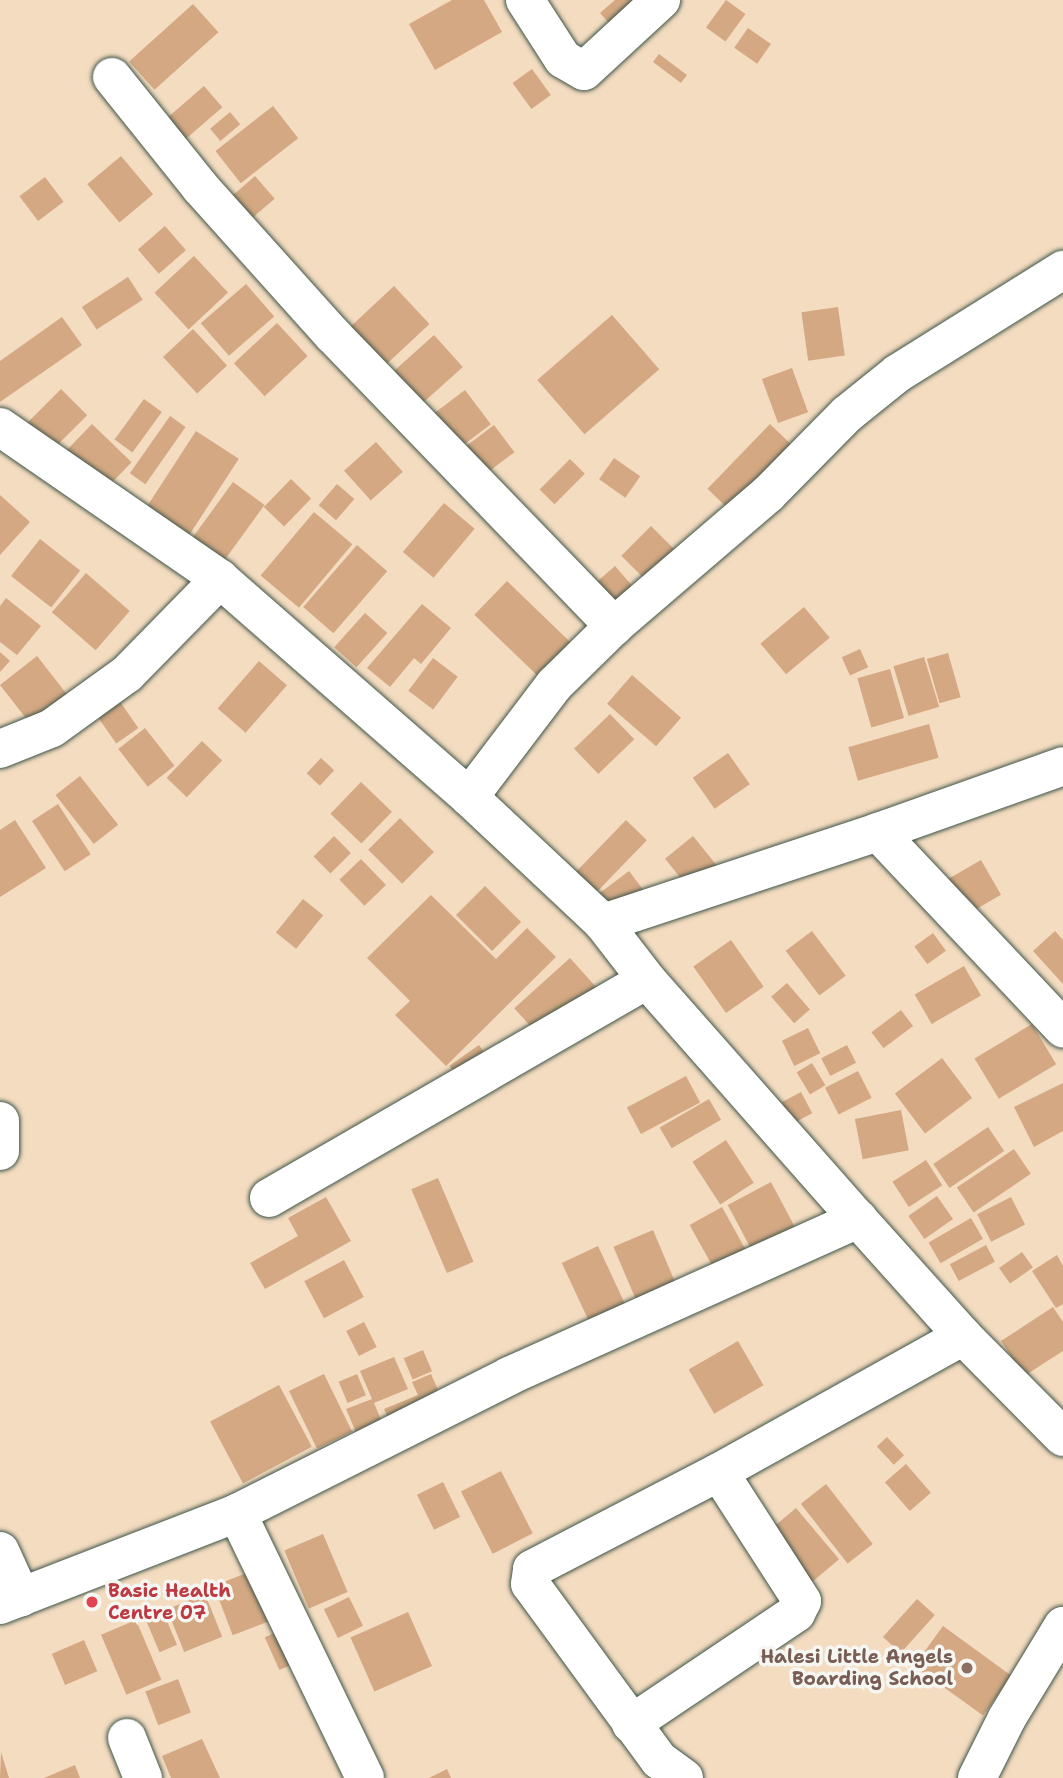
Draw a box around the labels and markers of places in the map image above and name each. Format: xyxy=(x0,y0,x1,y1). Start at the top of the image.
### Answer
place label: Basic Health Centre 07 xyxy=(108,1580,231,1624)
marker: Basic Health Centre 07 xyxy=(82,1592,102,1612)
place label: Halesi Little Angels Boarding School xyxy=(760,1646,953,1690)
marker: Halesi Little Angels Boarding School xyxy=(959,1660,975,1676)

